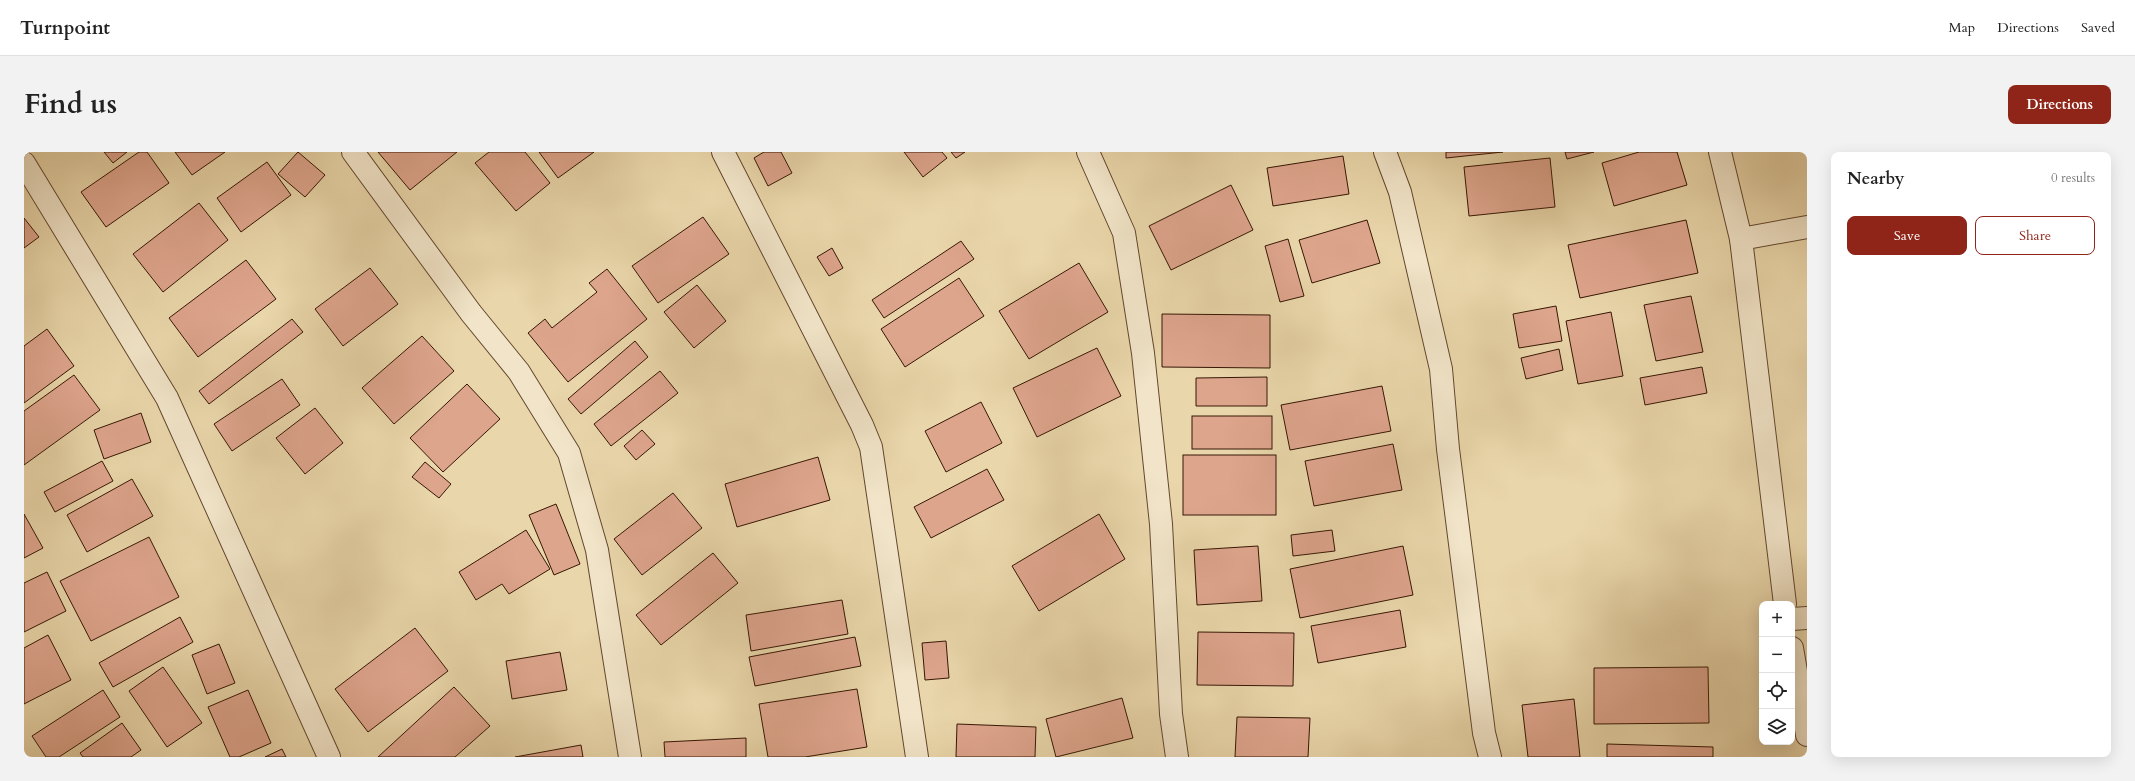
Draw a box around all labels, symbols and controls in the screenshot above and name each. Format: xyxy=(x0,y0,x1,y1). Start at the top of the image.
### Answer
text: Turnpoint xyxy=(20,15,110,41)
text: Map xyxy=(1949,18,1975,37)
text: Directions xyxy=(1997,18,2059,37)
text: Saved xyxy=(2081,18,2115,37)
text: Find us xyxy=(24,85,117,123)
button: Directions xyxy=(2008,85,2111,124)
text: Nearby xyxy=(1847,167,1904,190)
text: 0 results xyxy=(2051,169,2095,187)
button: Save xyxy=(1847,216,1967,255)
button: Share xyxy=(1975,216,2095,255)
map controls xyxy=(1759,601,1795,745)
button: + xyxy=(1759,601,1795,637)
button: − xyxy=(1759,637,1795,673)
button: locate xyxy=(1759,673,1795,709)
button: layers xyxy=(1759,709,1795,745)

